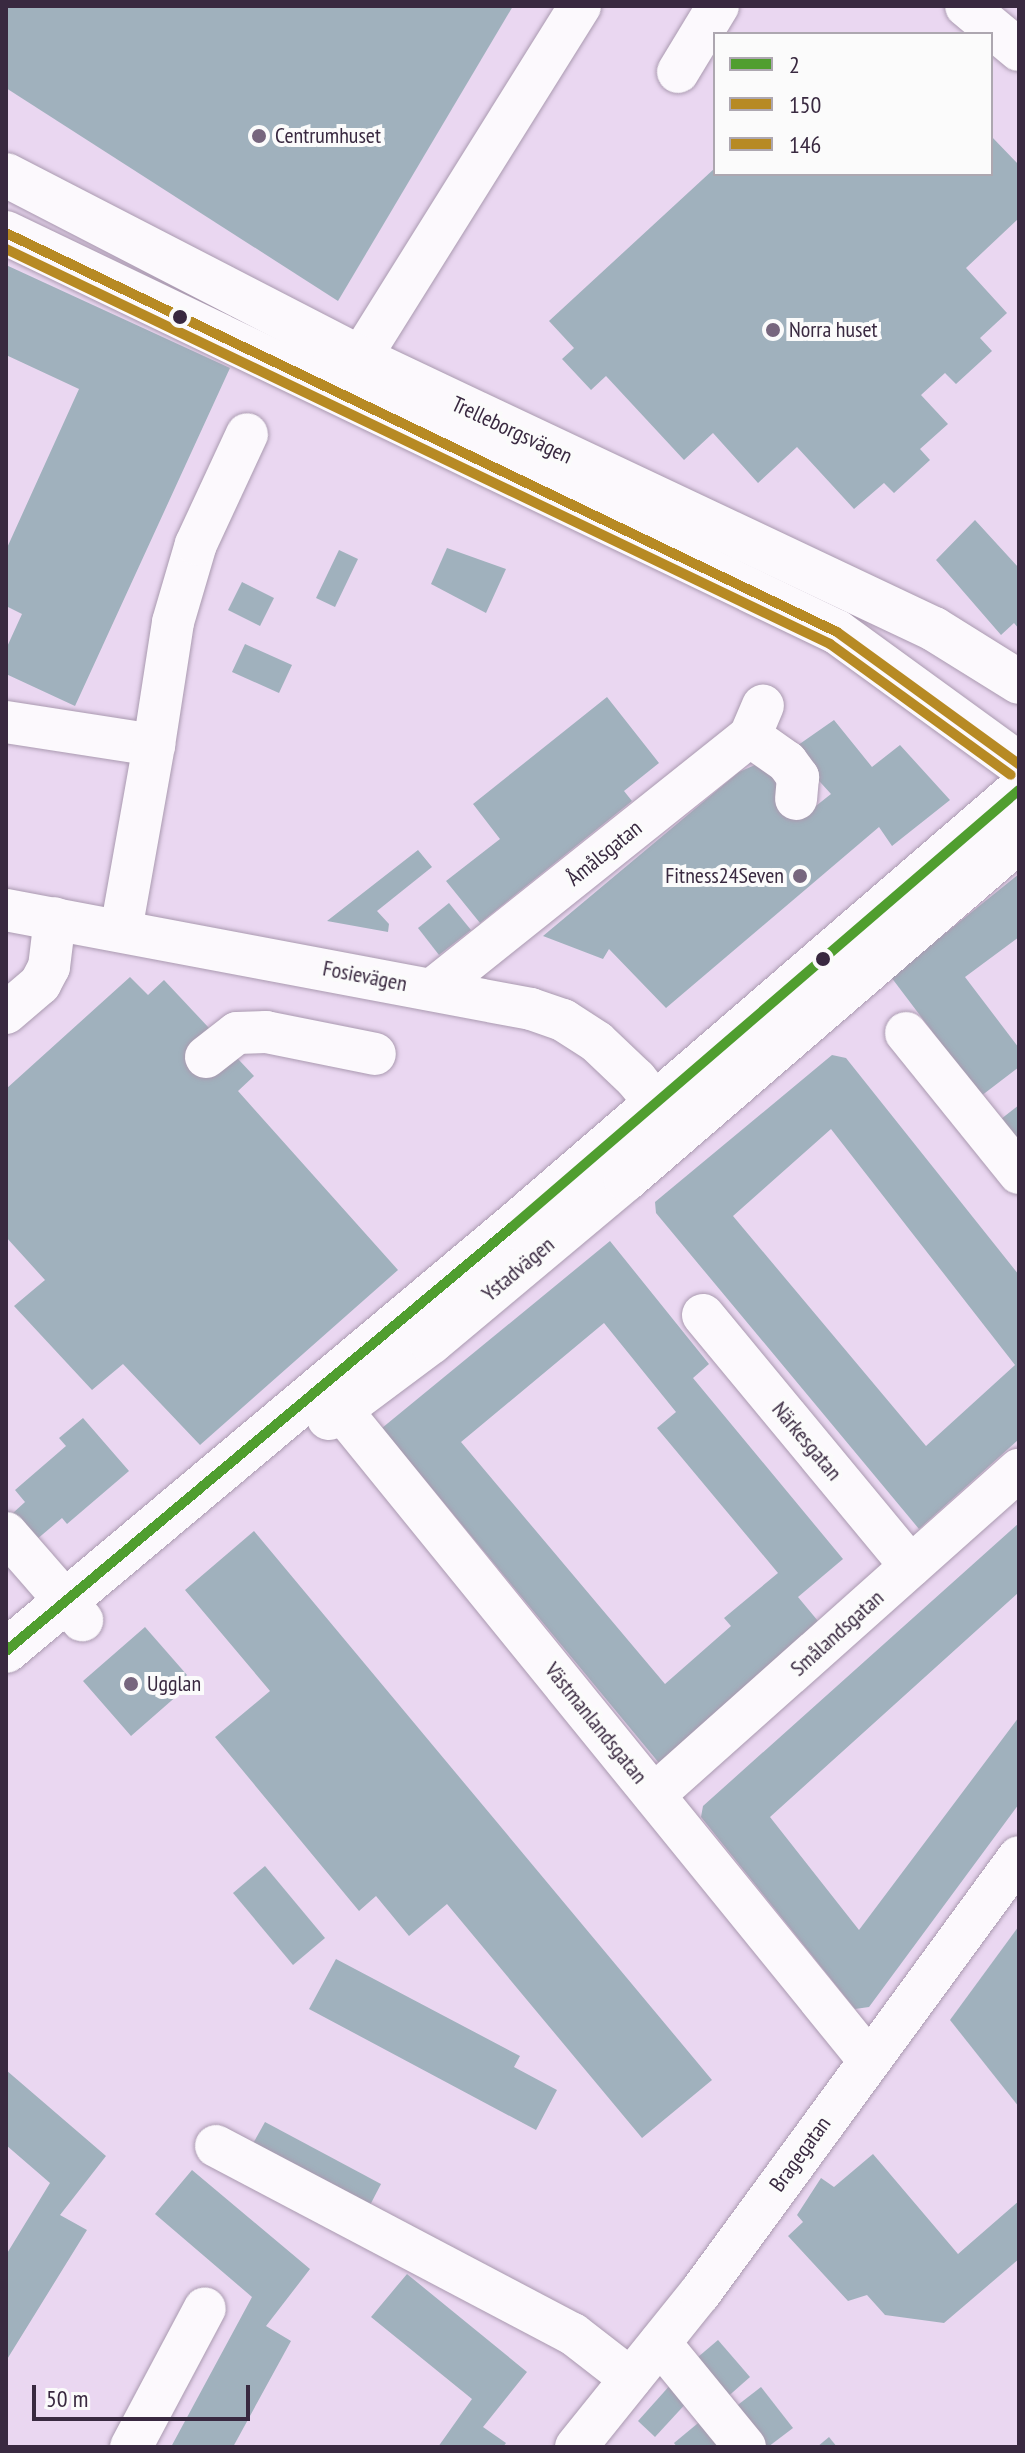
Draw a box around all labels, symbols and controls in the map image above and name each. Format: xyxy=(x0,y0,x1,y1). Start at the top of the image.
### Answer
legend xyxy=(713,32,993,176)
text: 2 xyxy=(789,49,800,80)
text: 150 xyxy=(789,89,821,120)
place label: Centrumhuset xyxy=(275,123,381,149)
marker: Centrumhuset xyxy=(250,127,268,145)
text: 146 xyxy=(789,129,821,160)
unlabelled marker xyxy=(172,309,188,325)
place label: Norra huset xyxy=(789,317,878,343)
marker: Norra huset xyxy=(764,321,782,339)
street label: Trelleborgsvägen xyxy=(448,391,576,469)
street label: Åmålsgatan xyxy=(561,815,647,891)
place label: Fitness24Seven xyxy=(665,863,784,889)
marker: Fitness24Seven xyxy=(791,867,809,885)
unlabelled marker xyxy=(815,951,831,967)
street label: Fosievägen xyxy=(321,955,409,997)
street label: Ystadvägen xyxy=(477,1231,559,1307)
street label: Närkesgatan xyxy=(767,1396,847,1486)
street label: Smålandsgatan xyxy=(785,1584,889,1682)
street label: Västmanlandsgatan xyxy=(539,1657,653,1789)
place label: Ugglan xyxy=(147,1671,201,1697)
marker: Ugglan xyxy=(122,1675,140,1693)
street label: Bragegatan xyxy=(764,2111,836,2197)
scale bar xyxy=(36,2369,254,2419)
text: 50 m xyxy=(46,2383,88,2414)

